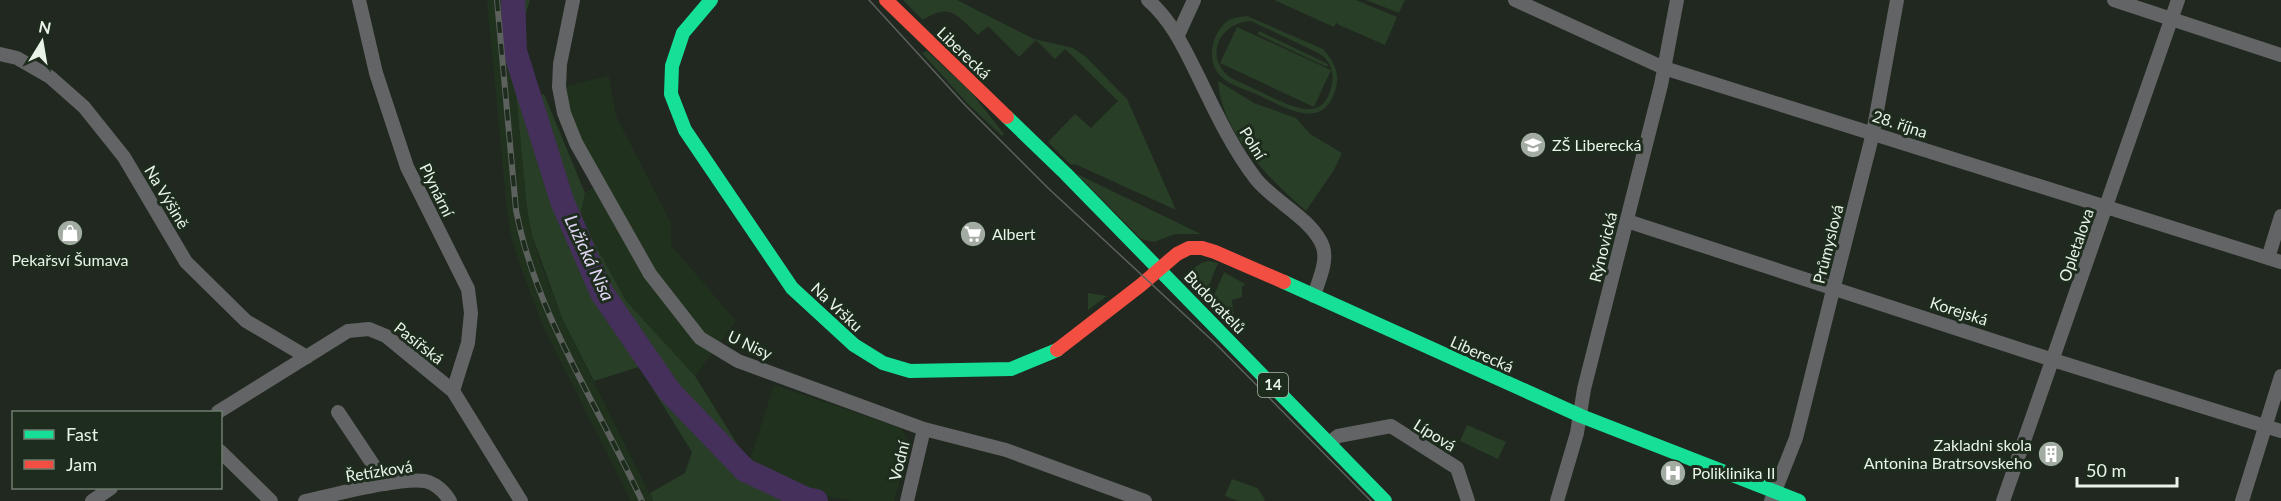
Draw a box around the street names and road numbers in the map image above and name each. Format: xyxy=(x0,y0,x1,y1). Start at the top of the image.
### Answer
street label: Liberecká xyxy=(934,22,995,83)
street label: 28. října xyxy=(1870,106,1930,141)
street label: Polní xyxy=(1236,123,1271,164)
street label: Plynární xyxy=(416,160,459,221)
street label: Na Výšině xyxy=(141,162,194,232)
street label: Průmyslová xyxy=(1809,202,1847,285)
street label: Opletalova xyxy=(2054,206,2097,284)
street label: Rýnovická xyxy=(1585,210,1620,284)
street label: Budovatelů xyxy=(1181,266,1250,337)
street label: Na Vršku xyxy=(808,278,867,335)
street label: Korejská xyxy=(1928,292,1991,329)
street label: Pasířská xyxy=(391,317,448,368)
street label: U Nisy xyxy=(725,326,776,363)
street label: Liberecká xyxy=(1448,331,1517,376)
road number: 14 xyxy=(1258,373,1288,397)
street label: Lípová xyxy=(1411,414,1460,455)
street label: Vodní xyxy=(884,438,913,483)
street label: Řetízková xyxy=(344,456,414,485)

